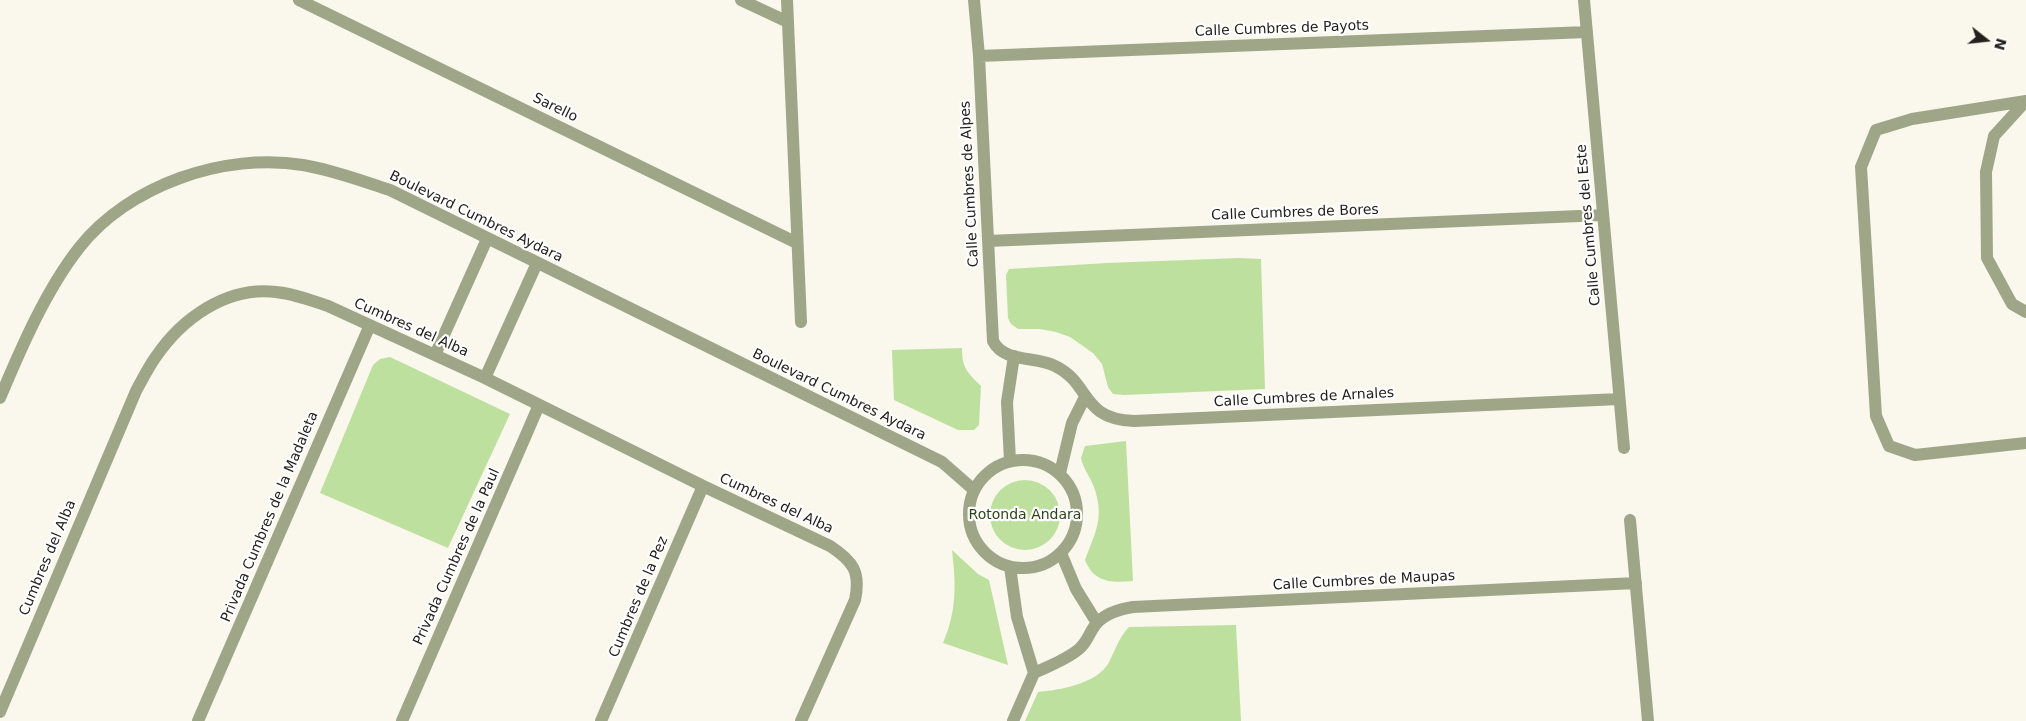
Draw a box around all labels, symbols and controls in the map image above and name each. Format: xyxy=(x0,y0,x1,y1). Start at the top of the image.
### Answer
north arrow xyxy=(1961,15,2011,65)
street label: Calle Cumbres de Payots xyxy=(1195,18,1369,40)
text: N xyxy=(1991,36,2010,52)
street label: Sarello xyxy=(530,90,580,126)
street label: Calle Cumbres de Alpes xyxy=(957,100,983,268)
street label: Calle Cumbres del Este xyxy=(1574,143,1604,307)
street label: Boulevard Cumbres Aydara xyxy=(387,168,565,266)
street label: Calle Cumbres de Bores xyxy=(1211,202,1379,224)
street label: Cumbres del Alba xyxy=(351,295,471,361)
street label: Boulevard Cumbres Aydara xyxy=(750,346,928,444)
street label: Calle Cumbres de Arnales xyxy=(1213,385,1395,411)
street label: Privada Cumbres de la Madaleta xyxy=(218,409,322,625)
street label: Privada Cumbres de la Paul xyxy=(410,466,504,648)
street label: Cumbres del Alba xyxy=(716,470,836,538)
street label: Cumbres del Alba xyxy=(16,498,80,618)
park label: Rotonda Andara xyxy=(969,507,1081,523)
street label: Cumbres de la Pez xyxy=(606,534,672,660)
street label: Calle Cumbres de Maupas xyxy=(1272,568,1456,594)

